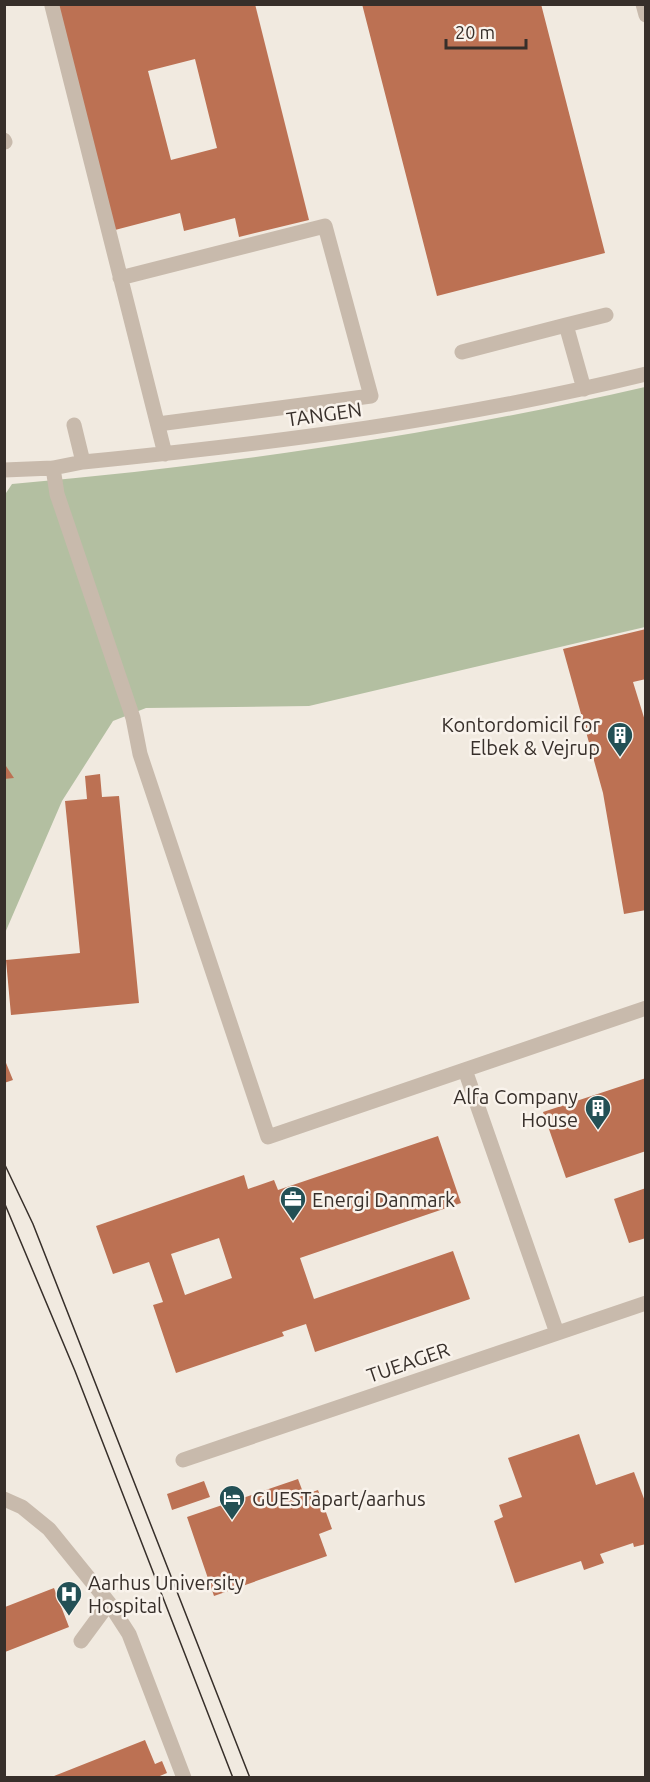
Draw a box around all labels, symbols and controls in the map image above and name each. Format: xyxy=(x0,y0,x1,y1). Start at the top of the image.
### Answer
scale bar xyxy=(446,12,526,50)
text: 20 m xyxy=(455,22,495,42)
street label: TANGEN xyxy=(285,397,363,431)
place label: Kontordomicil for Elbek & Vejrup xyxy=(442,713,600,759)
building icon: Kontordomicil for Elbek & Vejrup xyxy=(605,720,635,758)
place label: Alfa Company House xyxy=(453,1085,578,1131)
building icon: Alfa Company House xyxy=(583,1093,613,1131)
office icon: Energi Danmark xyxy=(278,1184,308,1222)
place label: Energi Danmark xyxy=(312,1188,455,1211)
street label: TUEAGER xyxy=(364,1337,452,1387)
hotel icon: GUESTapart/aarhus xyxy=(217,1483,247,1521)
place label: GUESTapart/aarhus xyxy=(252,1487,426,1510)
place label: Aarhus University Hospital xyxy=(88,1571,245,1617)
hospital icon: Aarhus University Hospital xyxy=(54,1579,84,1617)

